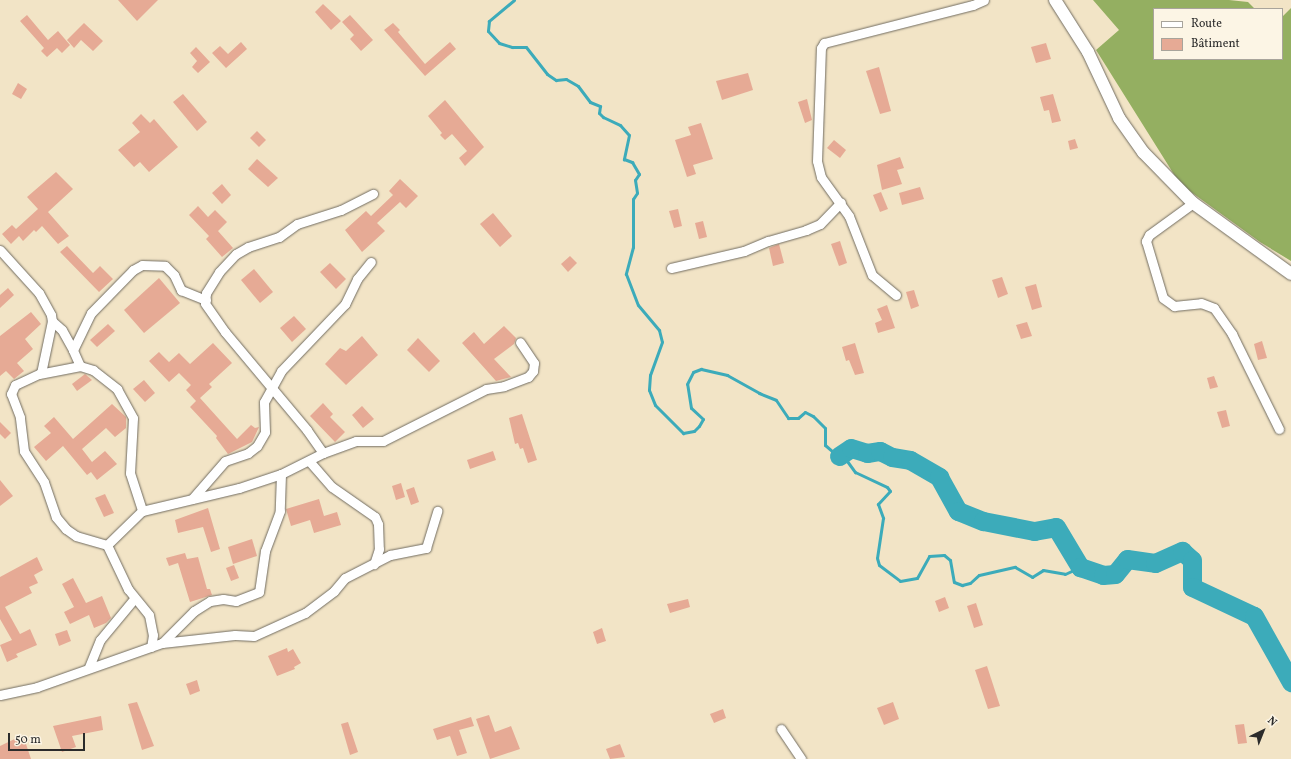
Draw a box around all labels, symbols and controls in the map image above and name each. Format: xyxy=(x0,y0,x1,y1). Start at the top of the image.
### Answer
legend xyxy=(1153,8,1283,60)
text: Route xyxy=(1191,16,1222,32)
text: Bâtiment xyxy=(1191,36,1240,52)
north arrow xyxy=(1243,711,1283,751)
text: N xyxy=(1263,714,1280,730)
scale bar xyxy=(10,725,87,751)
text: 50 m xyxy=(15,732,41,748)

